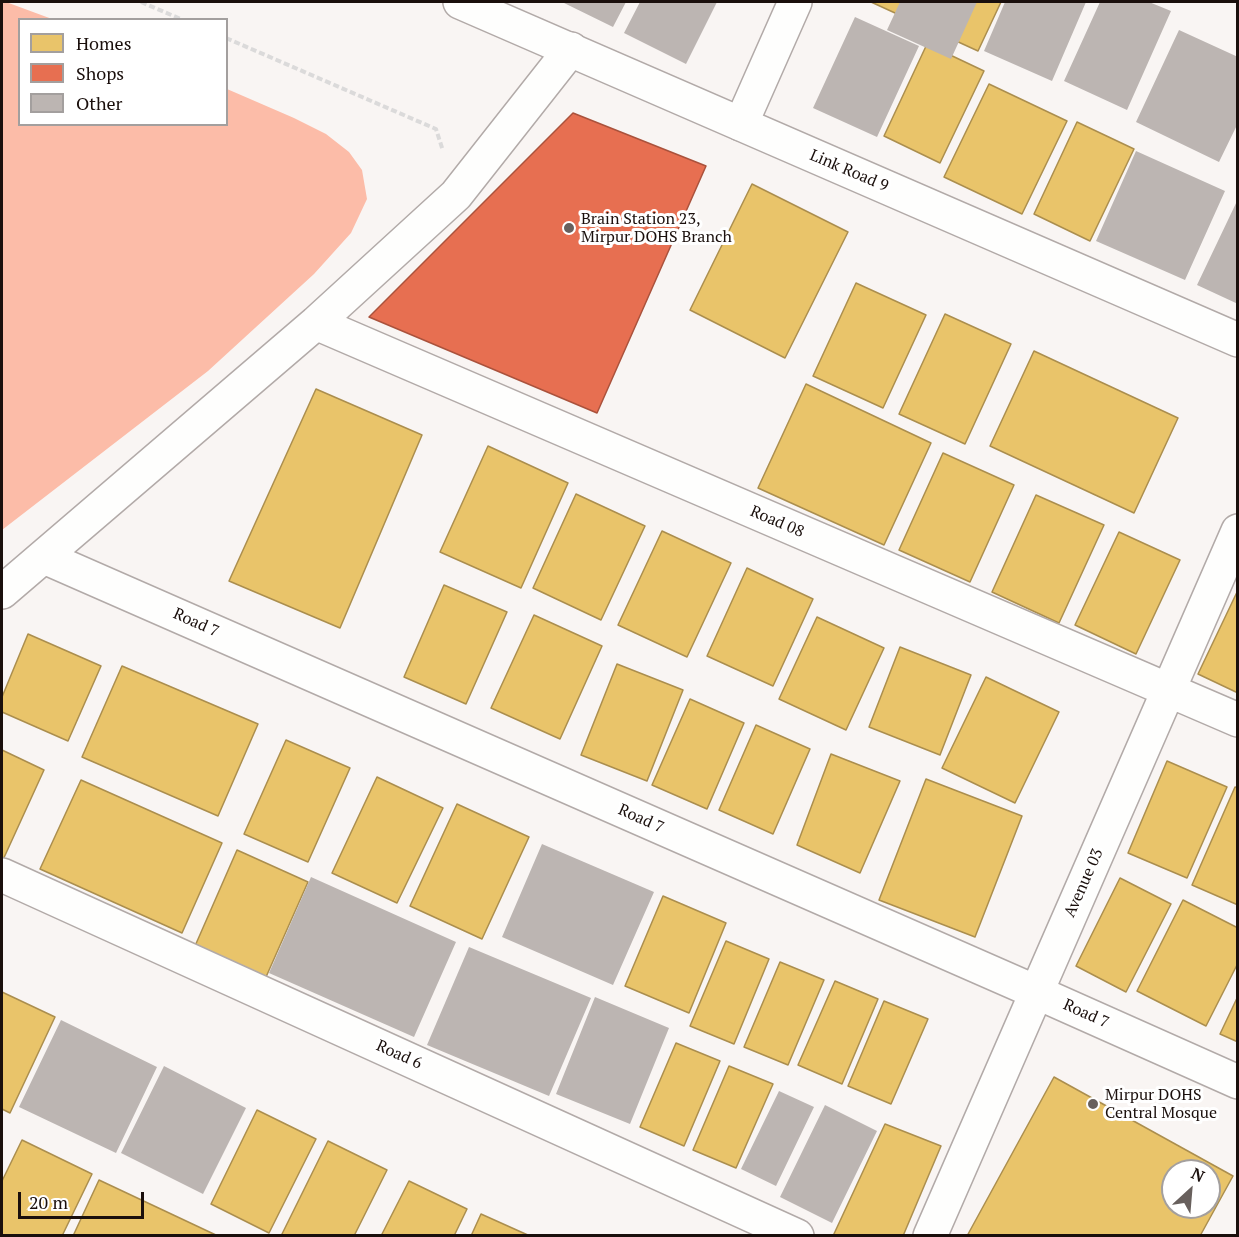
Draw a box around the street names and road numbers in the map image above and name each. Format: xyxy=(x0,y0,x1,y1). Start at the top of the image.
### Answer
street label: Link Road 9 xyxy=(807,146,891,196)
street label: Road 08 xyxy=(747,502,807,542)
street label: Road 7 xyxy=(170,604,222,642)
street label: Road 7 xyxy=(615,800,667,838)
street label: Avenue 03 xyxy=(1060,846,1108,920)
street label: Road 7 xyxy=(1060,995,1112,1033)
street label: Road 6 xyxy=(373,1036,425,1074)

